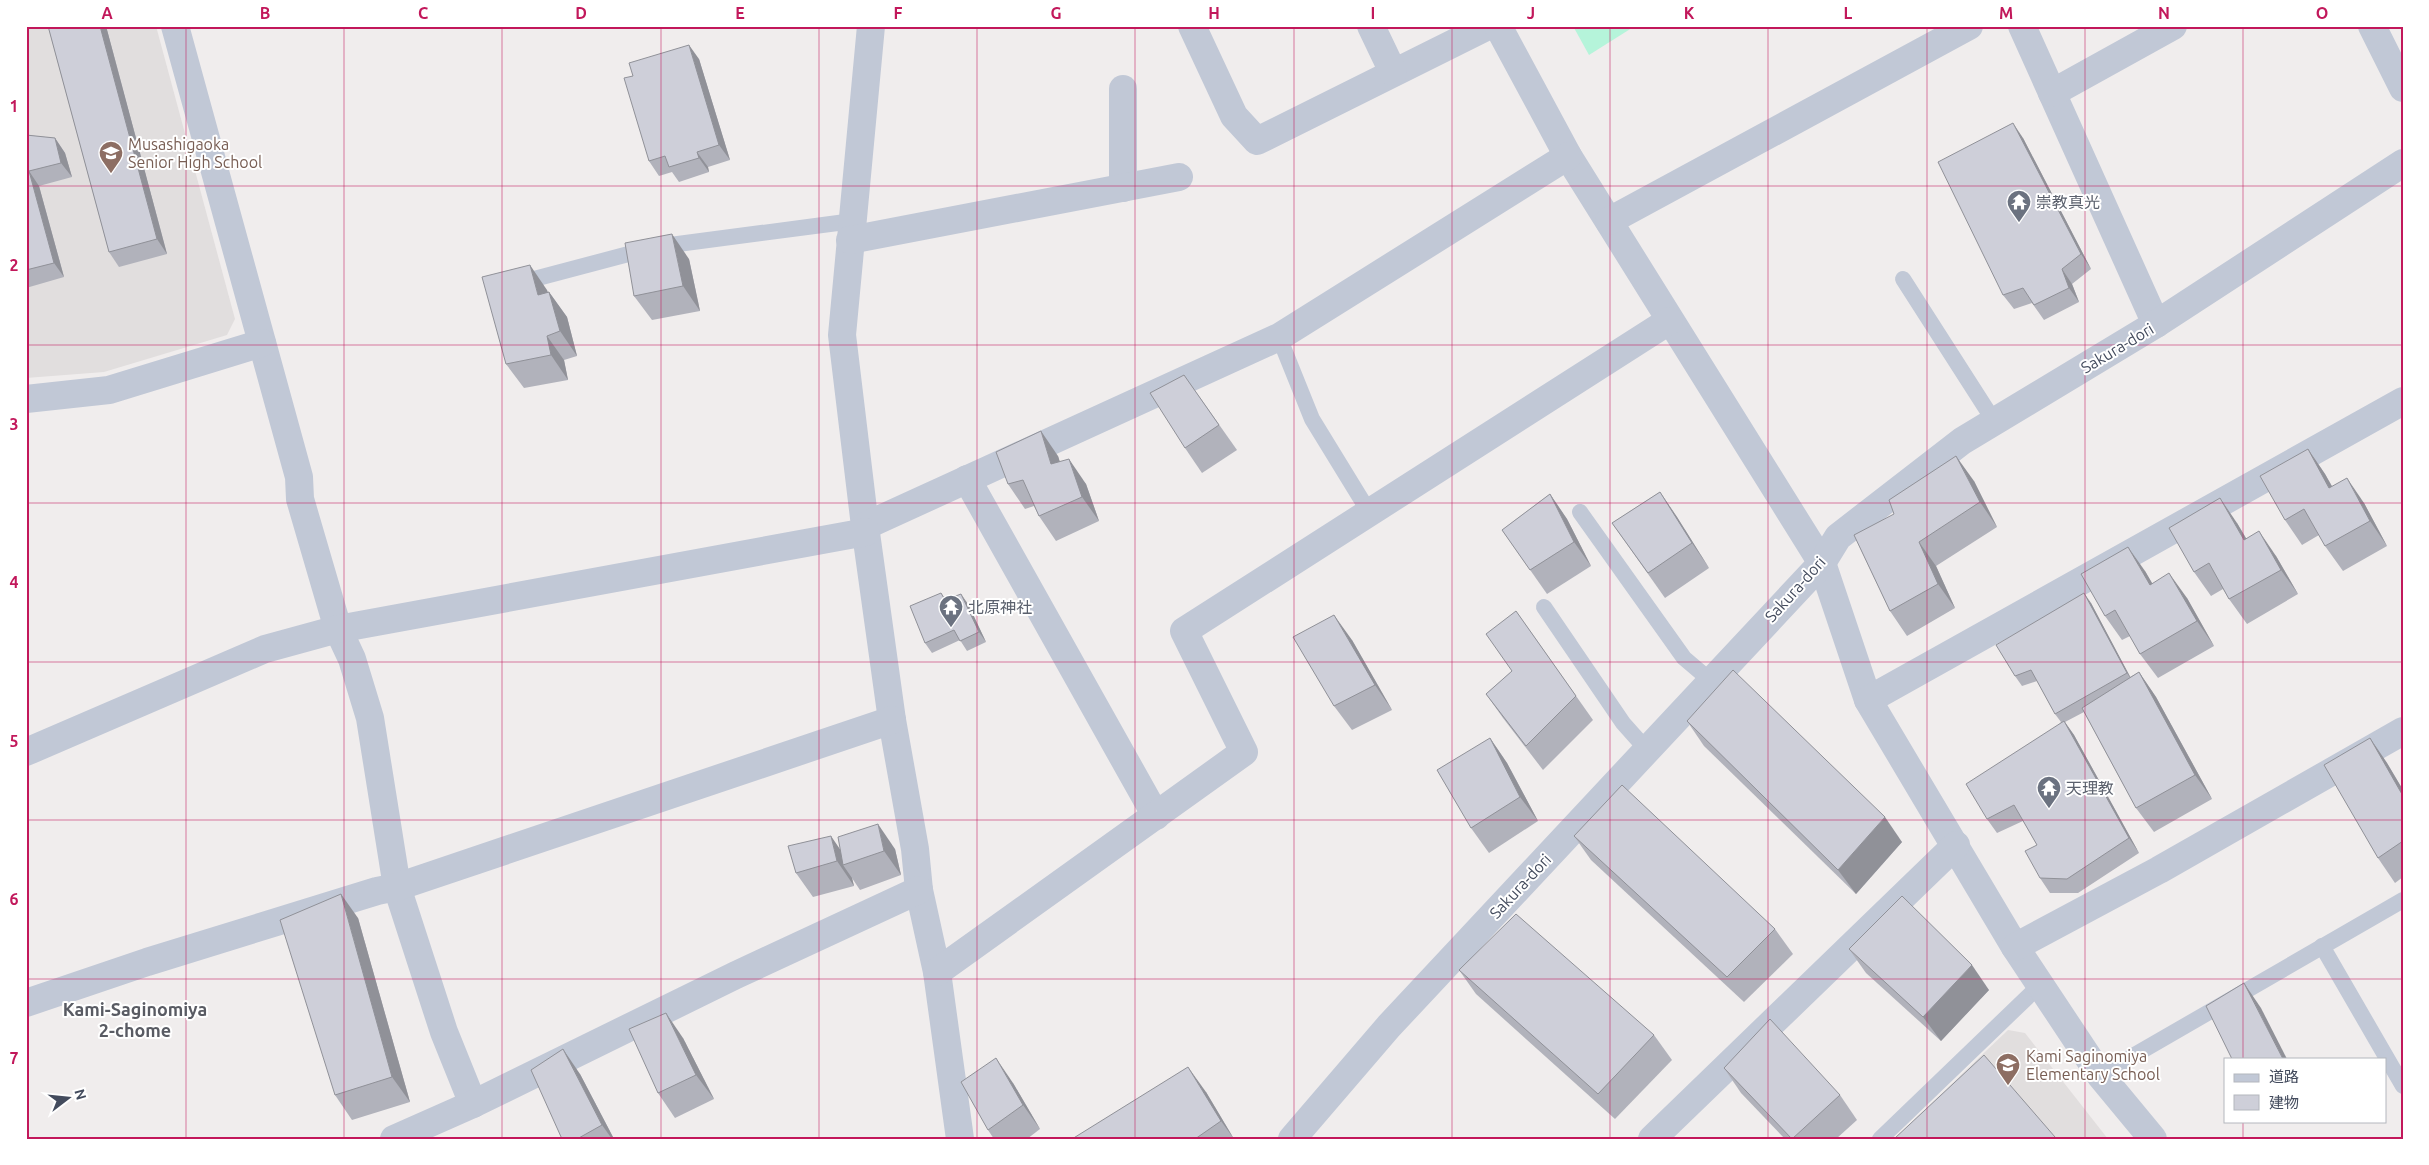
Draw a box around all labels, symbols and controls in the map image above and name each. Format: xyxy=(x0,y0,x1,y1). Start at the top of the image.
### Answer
text: A xyxy=(101,4,113,22)
text: B xyxy=(260,4,270,22)
text: C xyxy=(418,4,428,22)
text: D xyxy=(575,4,587,22)
text: E xyxy=(735,4,745,22)
text: F xyxy=(894,4,903,22)
text: G xyxy=(1050,4,1062,22)
text: H xyxy=(1208,4,1220,22)
text: I xyxy=(1371,4,1375,22)
text: J xyxy=(1527,4,1535,22)
text: K xyxy=(1684,4,1695,22)
text: L xyxy=(1844,4,1853,22)
text: M xyxy=(1999,4,2013,22)
text: N xyxy=(2158,4,2170,22)
text: O xyxy=(2316,4,2328,22)
text: 1 xyxy=(9,97,19,115)
place label: Musashigaoka Senior High School xyxy=(128,135,262,171)
school or university icon: Musashigaoka Senior High School xyxy=(98,140,124,174)
temple icon: 崇教真光 xyxy=(2006,189,2032,223)
place label: 崇教真光 xyxy=(2036,193,2100,211)
text: 2 xyxy=(9,256,19,274)
street label: Sakura-dori xyxy=(2077,319,2157,377)
text: 3 xyxy=(9,415,19,433)
street label: Sakura-dori xyxy=(1761,553,1829,625)
text: 4 xyxy=(9,573,19,591)
temple icon: 北原神社 xyxy=(938,594,964,628)
place label: 北原神社 xyxy=(968,598,1032,616)
text: 5 xyxy=(9,732,19,750)
temple icon: 天理教 xyxy=(2036,775,2062,809)
place label: 天理教 xyxy=(2066,779,2114,797)
street label: Sakura-dori xyxy=(1486,850,1554,922)
text: 6 xyxy=(9,890,19,908)
district label: Kami-Saginomiya 2-chome xyxy=(63,999,207,1040)
place label: Kami Saginomiya Elementary School xyxy=(2026,1047,2160,1083)
text: 7 xyxy=(9,1049,19,1067)
school or university icon: Kami Saginomiya Elementary School xyxy=(1995,1052,2021,1086)
legend xyxy=(2224,1058,2386,1122)
text: 道路 xyxy=(2269,1068,2299,1085)
north arrow xyxy=(42,1072,92,1122)
text: N xyxy=(71,1087,90,1102)
text: 建物 xyxy=(2269,1094,2299,1111)

